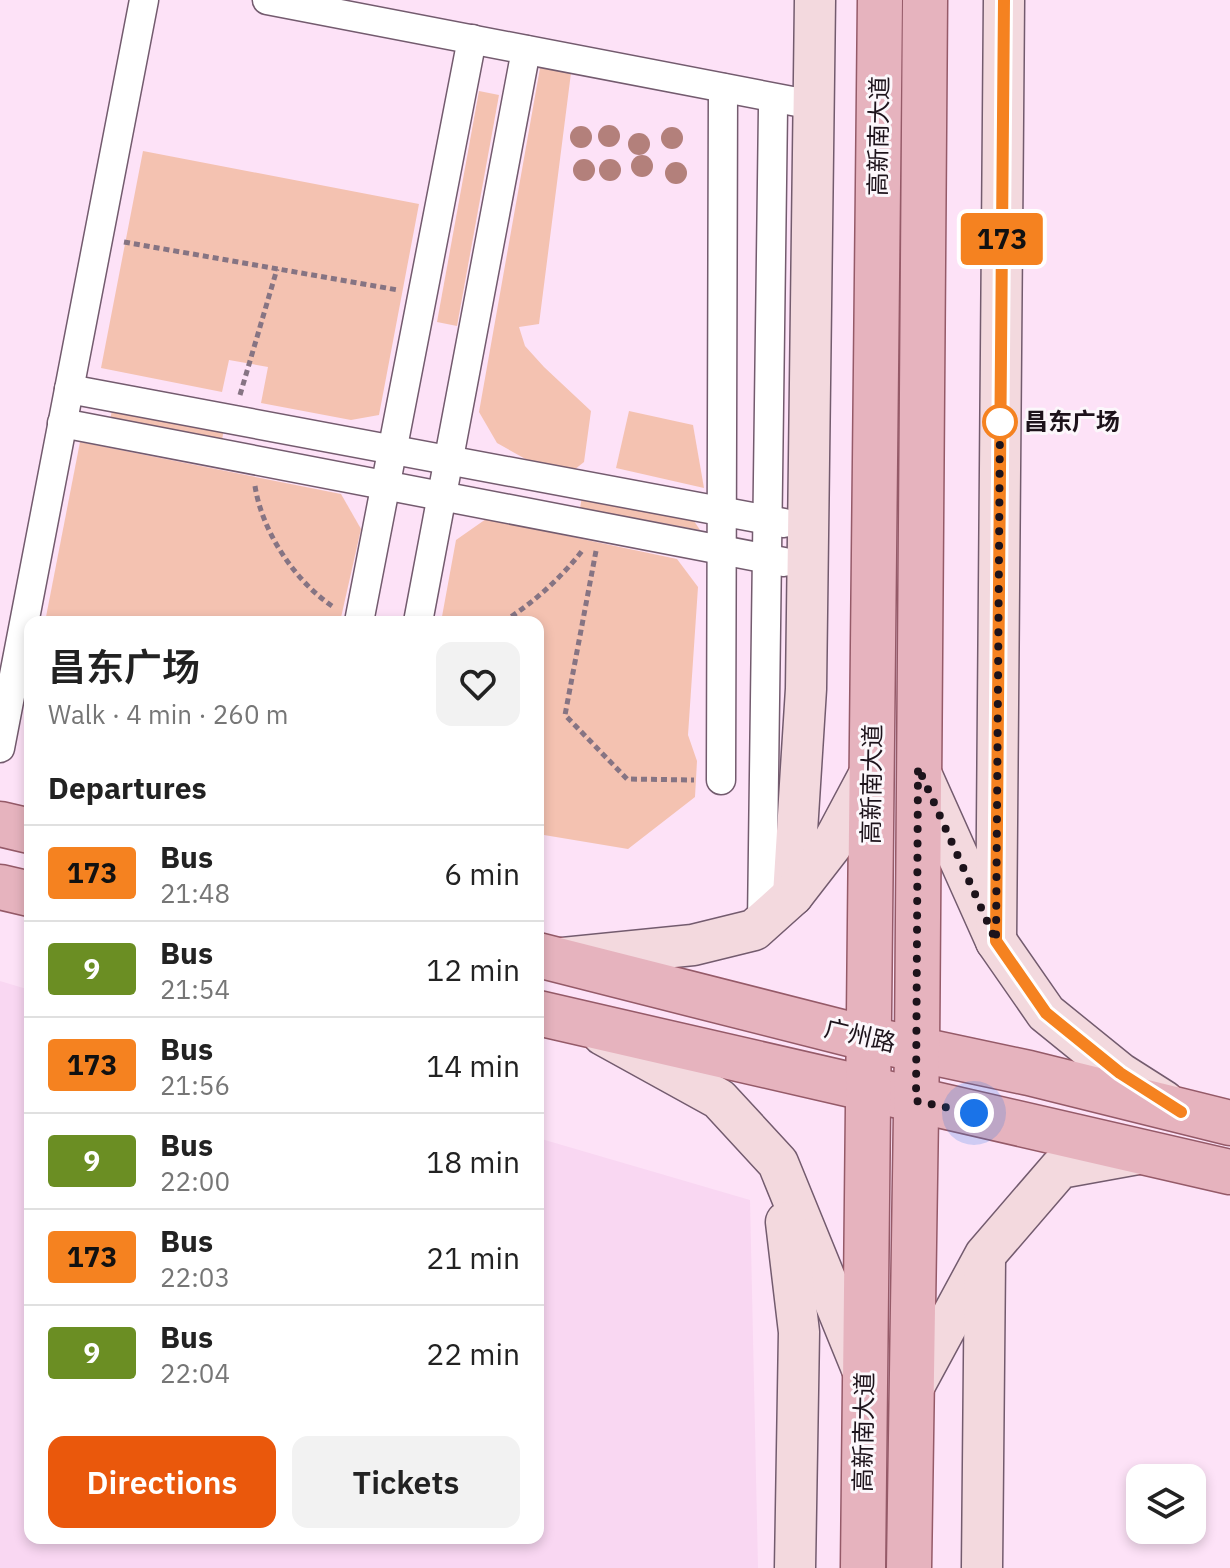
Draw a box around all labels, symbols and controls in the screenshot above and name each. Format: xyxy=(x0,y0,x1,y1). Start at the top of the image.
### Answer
street label: 高新南大道 xyxy=(861,76,895,196)
line badge: 173 xyxy=(956,213,1048,265)
text: 173 xyxy=(977,220,1027,257)
marker: 昌东广场 xyxy=(983,405,1017,439)
place label: 昌东广场 xyxy=(1024,405,1120,437)
text: 昌东广场 xyxy=(48,642,200,691)
button: heart xyxy=(436,642,520,726)
text: Walk · 4 min · 260 m xyxy=(48,697,288,731)
street label: 高新南大道 xyxy=(854,724,888,844)
text: Departures xyxy=(48,768,207,807)
text: Bus xyxy=(160,837,213,876)
text: 173 xyxy=(67,854,117,891)
text: 6 min xyxy=(444,854,520,893)
text: 21:48 xyxy=(160,876,230,910)
text: Bus xyxy=(160,933,213,972)
text: 9 xyxy=(84,950,100,987)
text: 12 min xyxy=(426,950,520,989)
text: 21:54 xyxy=(160,972,230,1006)
street label: 广州路 xyxy=(822,1011,899,1059)
text: Bus xyxy=(160,1029,213,1068)
text: 173 xyxy=(67,1046,117,1083)
text: 14 min xyxy=(426,1046,520,1085)
text: 21:56 xyxy=(160,1068,230,1102)
your location xyxy=(954,1093,994,1133)
text: Bus xyxy=(160,1125,213,1164)
text: 9 xyxy=(84,1142,100,1179)
text: 18 min xyxy=(426,1142,520,1181)
text: 22:00 xyxy=(160,1164,230,1198)
text: Bus xyxy=(160,1221,213,1260)
text: 173 xyxy=(67,1238,117,1275)
text: 21 min xyxy=(426,1238,520,1277)
text: 22:03 xyxy=(160,1260,230,1294)
text: Bus xyxy=(160,1317,213,1356)
text: 9 xyxy=(84,1334,100,1371)
text: 22 min xyxy=(426,1334,520,1373)
text: 22:04 xyxy=(160,1356,230,1390)
street label: 高新南大道 xyxy=(846,1372,880,1492)
button: Directions xyxy=(48,1436,276,1528)
button: Tickets xyxy=(292,1436,520,1528)
map controls xyxy=(1126,1464,1206,1544)
button: layers xyxy=(1126,1464,1206,1544)

